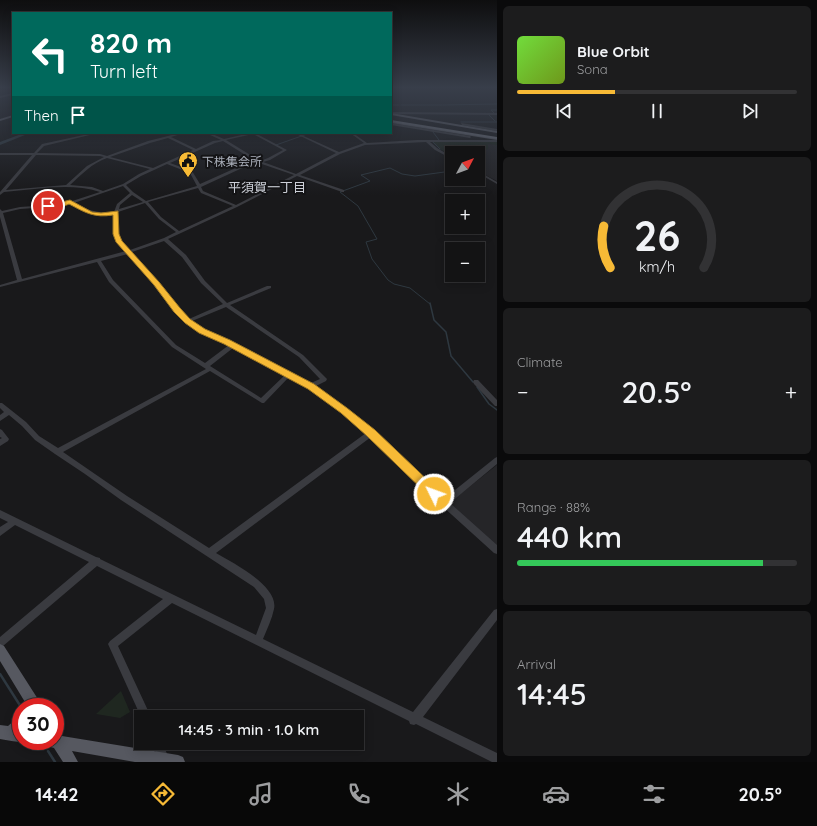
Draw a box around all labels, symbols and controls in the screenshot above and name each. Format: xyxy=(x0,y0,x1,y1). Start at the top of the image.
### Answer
text: 820 m xyxy=(90,25,172,60)
icon: left xyxy=(24,28,76,80)
text: Blue Orbit xyxy=(577,42,650,61)
text: Turn left xyxy=(90,60,158,83)
text: Sona xyxy=(577,61,608,77)
icon: previous xyxy=(553,100,575,122)
icon: pause xyxy=(646,100,668,122)
icon: next xyxy=(739,100,761,122)
icon: arrive xyxy=(67,104,89,126)
text: Then xyxy=(24,106,59,125)
north arrow xyxy=(445,146,485,186)
map controls xyxy=(445,146,485,282)
public building icon: 下株集会所 xyxy=(177,150,199,178)
place label: 下株集会所 xyxy=(202,154,262,169)
district label: 平須賀一丁目 xyxy=(228,179,306,195)
pin xyxy=(31,189,65,223)
button: + xyxy=(445,194,485,234)
icon: arrive xyxy=(37,195,59,217)
text: 26 xyxy=(634,209,680,261)
button: − xyxy=(445,242,485,282)
text: km/h xyxy=(639,257,675,275)
text: Climate xyxy=(517,354,563,370)
text: 20.5° xyxy=(621,373,692,411)
text: − xyxy=(517,378,528,406)
text: + xyxy=(785,378,797,406)
position arrow xyxy=(413,473,455,515)
text: Range · 88% xyxy=(517,499,590,515)
text: 440 km xyxy=(517,518,622,556)
text: Arrival xyxy=(517,656,556,672)
text: 14:45 xyxy=(517,675,587,713)
speed limit sign: 30 xyxy=(12,698,64,750)
text: 14:45 · 3 min · 1.0 km xyxy=(179,720,319,739)
icon: directions xyxy=(149,780,177,808)
icon: music xyxy=(247,780,275,808)
icon: phone xyxy=(345,780,373,808)
icon: climate xyxy=(444,780,472,808)
icon: car xyxy=(542,780,570,808)
icon: filters xyxy=(640,780,668,808)
text: 14:42 xyxy=(35,783,78,806)
text: 20.5° xyxy=(739,783,782,806)

